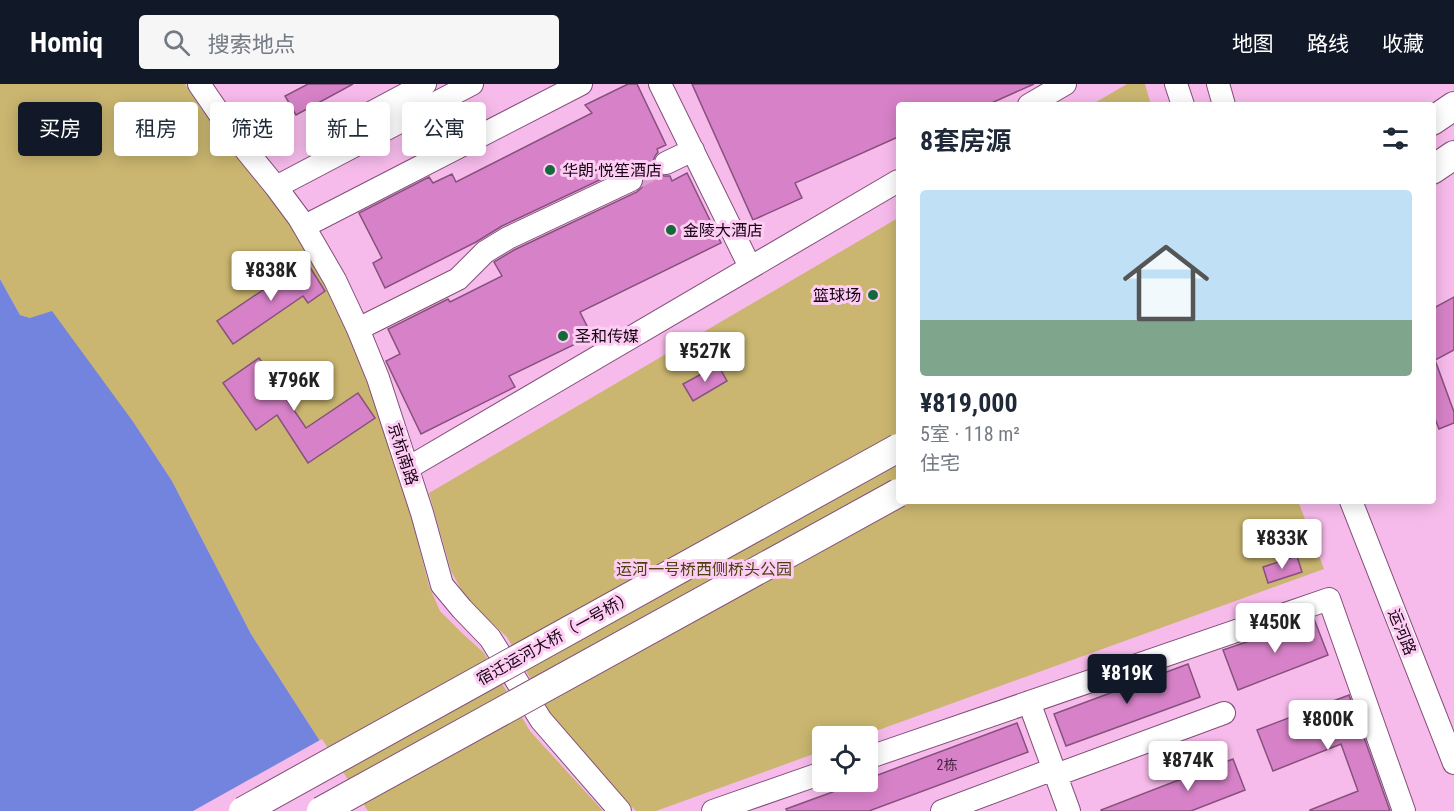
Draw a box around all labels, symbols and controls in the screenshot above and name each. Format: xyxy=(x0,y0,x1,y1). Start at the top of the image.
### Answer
search box xyxy=(139,15,559,69)
text: Homiq xyxy=(30,26,103,59)
icon: search xyxy=(160,26,193,59)
text: 搜索地点 xyxy=(208,32,296,57)
text: 地图 xyxy=(1232,32,1274,56)
text: 路线 xyxy=(1307,32,1349,56)
text: 收藏 xyxy=(1382,32,1424,56)
chip: 买房 xyxy=(18,102,102,156)
chip: 租房 xyxy=(114,102,198,156)
chip: 筛选 xyxy=(210,102,294,156)
chip: 新上 xyxy=(306,102,390,156)
chip: 公寓 xyxy=(402,102,486,156)
icon: filters xyxy=(1379,122,1412,155)
text: 8套房源 xyxy=(920,126,1011,156)
place label: 华朗·悦笙酒店 xyxy=(562,161,662,180)
marker: 华朗·悦笙酒店 xyxy=(543,163,557,177)
place label: 金陵大酒店 xyxy=(683,221,763,240)
marker: 金陵大酒店 xyxy=(664,223,678,237)
icon: home xyxy=(1112,229,1220,337)
pin: ¥838K xyxy=(229,251,313,302)
text: ¥838K xyxy=(246,258,296,282)
place label: 篮球场 xyxy=(813,286,861,305)
marker: 篮球场 xyxy=(866,288,880,302)
place label: 圣和传媒 xyxy=(575,327,639,346)
marker: 圣和传媒 xyxy=(556,329,570,343)
pin: ¥527K xyxy=(663,332,747,383)
text: ¥527K xyxy=(680,339,730,363)
pin: ¥796K xyxy=(252,361,336,412)
text: ¥796K xyxy=(269,368,319,392)
text: ¥819,000 xyxy=(920,388,1018,418)
street label: 京杭南路 xyxy=(384,421,422,487)
text: 5室 · 118 m² xyxy=(920,422,1020,446)
text: 住宅 xyxy=(920,451,960,475)
pin: ¥833K xyxy=(1240,519,1324,570)
text: ¥833K xyxy=(1257,526,1307,550)
park label: 运河一号桥西侧桥头公园 xyxy=(616,560,792,579)
street label: 宿迁运河大桥（一号桥） xyxy=(473,587,637,689)
pin: ¥450K xyxy=(1233,603,1317,654)
street label: 运河路 xyxy=(1384,606,1420,658)
text: ¥450K xyxy=(1250,610,1300,634)
pin: ¥819K xyxy=(1085,654,1169,705)
text: ¥819K xyxy=(1102,661,1152,685)
pin: ¥800K xyxy=(1286,700,1370,751)
text: ¥800K xyxy=(1303,707,1353,731)
map controls xyxy=(812,726,878,792)
button: locate xyxy=(812,726,878,792)
pin: ¥874K xyxy=(1146,741,1230,792)
text: ¥874K xyxy=(1163,748,1213,772)
house number: 2栋 xyxy=(937,757,957,773)

